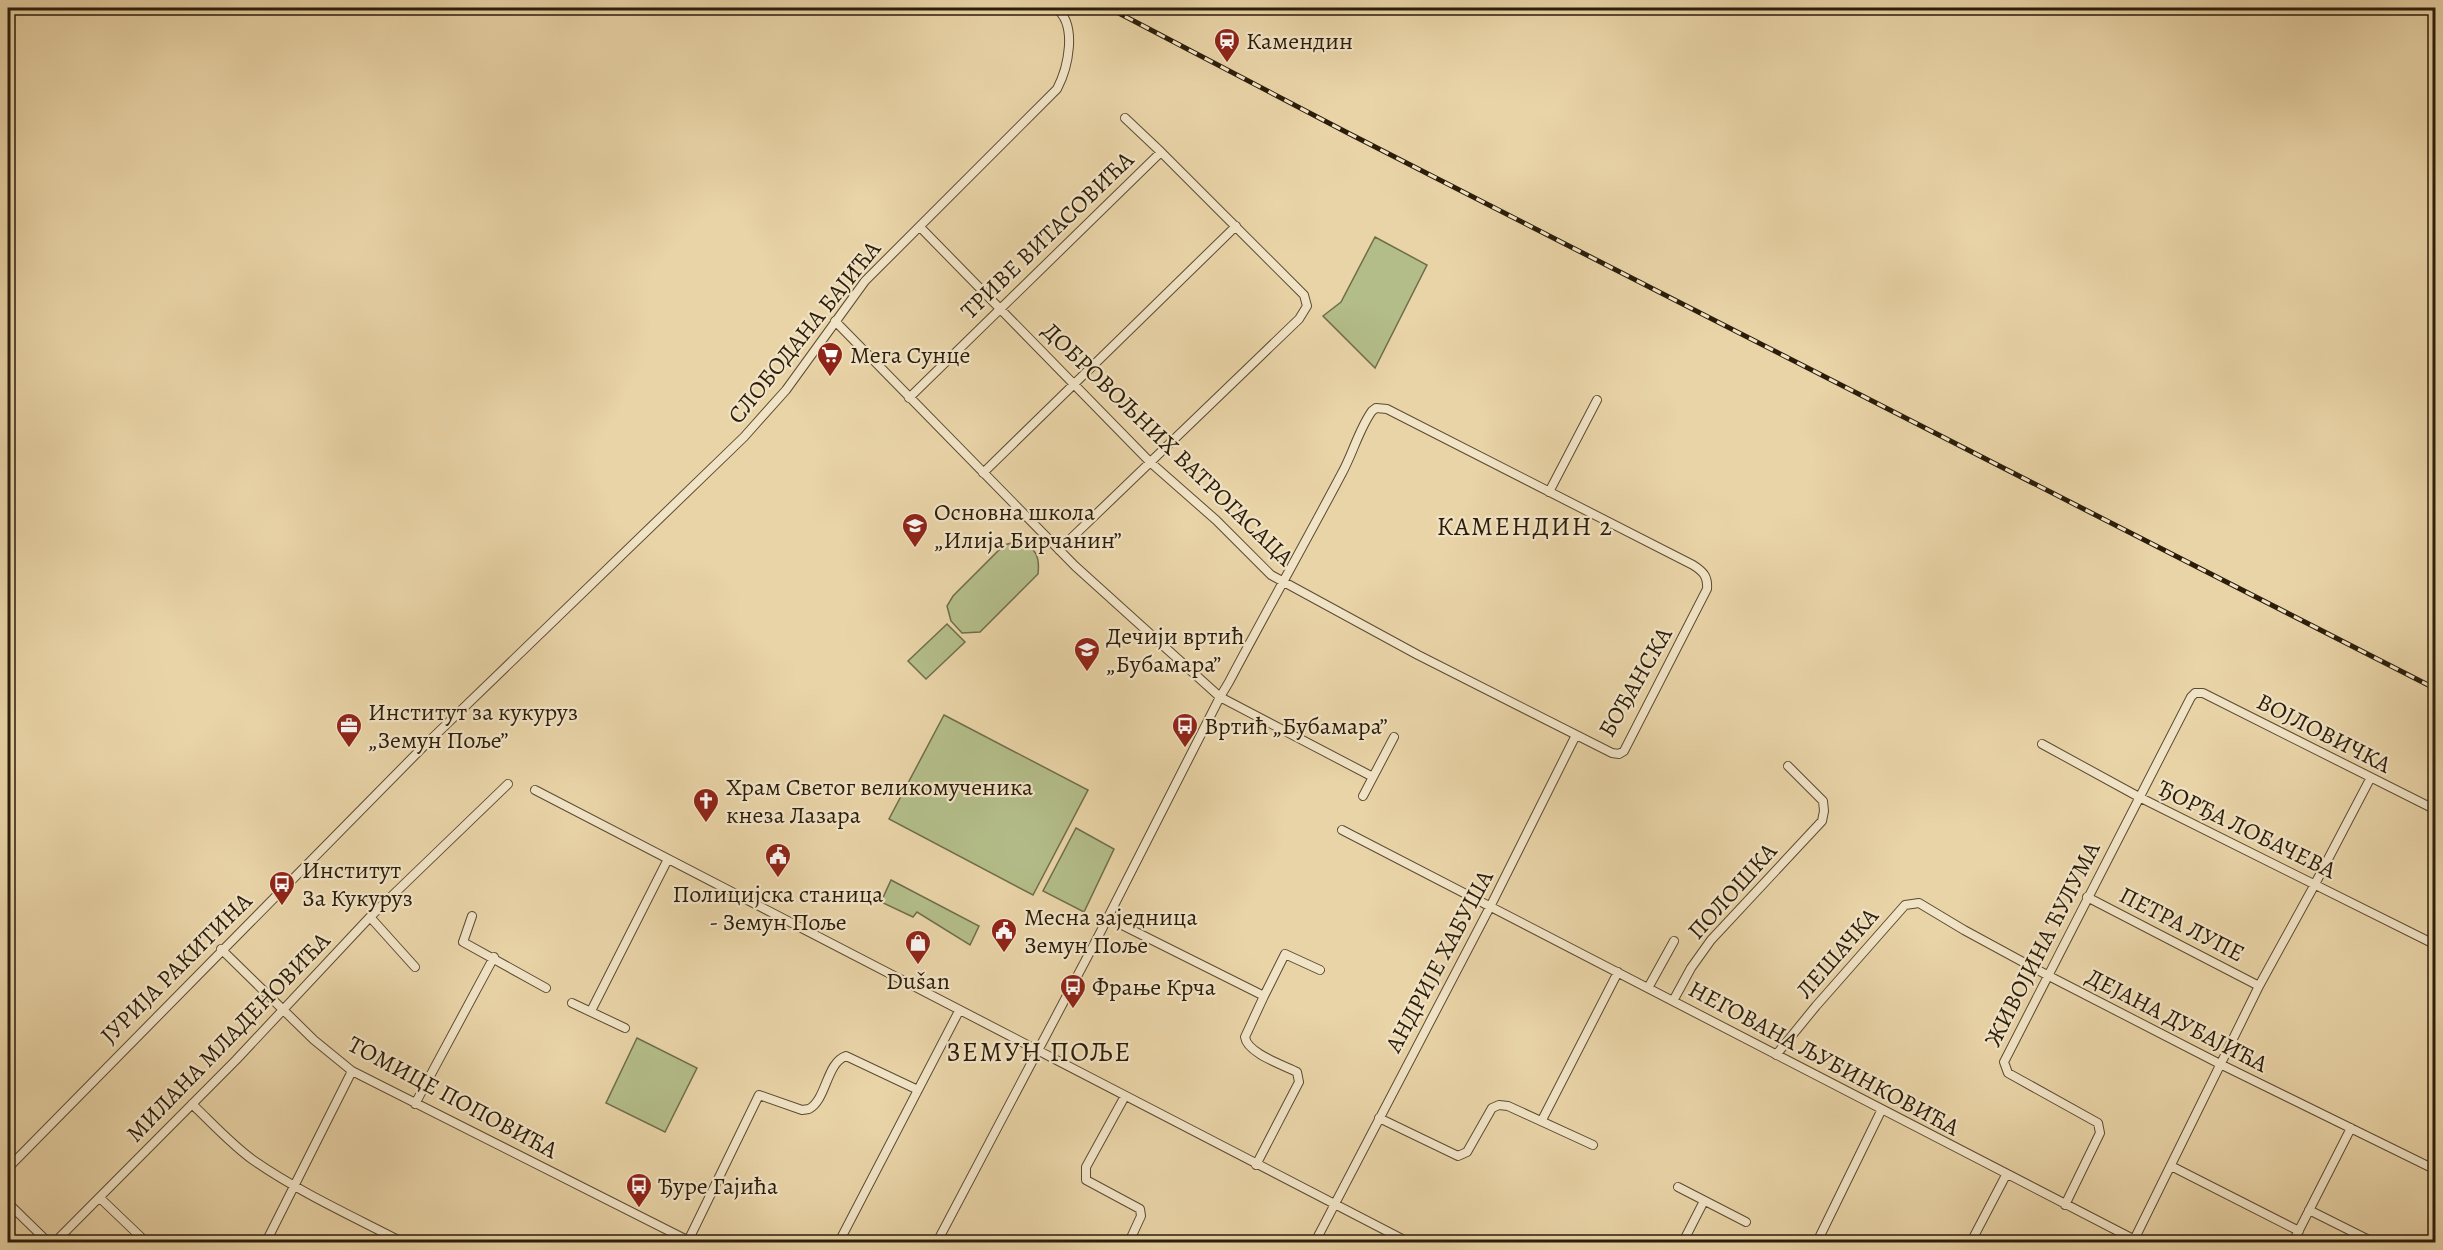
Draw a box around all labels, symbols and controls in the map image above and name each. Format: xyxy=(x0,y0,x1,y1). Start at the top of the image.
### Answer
place label: Камендин xyxy=(1246,25,1353,57)
station icon: Камендин xyxy=(1212,26,1242,64)
street label: ТРИВЕ ВИТАСОВИЋА xyxy=(953,143,1141,326)
street label: СЛОБОДАНА БАЈИЋА xyxy=(720,233,888,430)
street label: ДОБРОВОЉНИХ ВАТРОГАСАЦА xyxy=(1035,315,1302,574)
place label: Мега Сунце xyxy=(850,339,971,371)
supermarket icon: Мега Сунце xyxy=(815,340,845,378)
place label: Основна школа „Илија Бирчанин” xyxy=(934,496,1122,556)
district label: КАМЕНДИН 2 xyxy=(1437,509,1613,544)
school or university icon: Основна школа „Илија Бирчанин” xyxy=(900,511,930,549)
place label: Дечији вртић „Бубамара” xyxy=(1106,620,1244,680)
street label: БОЂАНСКА xyxy=(1591,620,1680,743)
school or university icon: Дечији вртић „Бубамара” xyxy=(1072,635,1102,673)
street label: ВОЈЛОВИЧКА xyxy=(2251,685,2397,781)
place label: Институт за кукуруз „Земун Поље” xyxy=(368,696,578,756)
place label: Вртић „Бубамара” xyxy=(1204,710,1388,742)
office icon: Институт за кукуруз „Земун Поље” xyxy=(334,711,364,749)
bus stop icon: Вртић „Бубамара” xyxy=(1170,711,1200,749)
place label: Храм Светог великомученика кнеза Лазара xyxy=(726,771,1033,831)
street label: ЂОРЂА ЛОБАЧЕВА xyxy=(2152,772,2343,887)
church icon: Храм Светог великомученика кнеза Лазара xyxy=(691,786,721,824)
street label: ПОЛОШКА xyxy=(1680,835,1785,946)
street label: ЖИВОЈИНА ЋУЛУМА xyxy=(1977,835,2108,1052)
public building icon: Полицијска станица - Земун Поље xyxy=(763,841,793,879)
place label: Институт За Кукуруз xyxy=(302,854,413,914)
street label: АНДРИЈЕ ХАБУША xyxy=(1377,863,1501,1059)
bus stop icon: Институт За Кукуруз xyxy=(267,869,297,907)
place label: Полицијска станица - Земун Поље xyxy=(673,878,883,938)
street label: ПЕТРА ЛУПЕ xyxy=(2114,879,2250,969)
street label: ЈУРИЈА РАКИТИНА xyxy=(93,885,259,1051)
street label: ЛЕШАЧКА xyxy=(1789,900,1886,1005)
place label: Месна заједница Земун Поље xyxy=(1024,901,1198,961)
public building icon: Месна заједница Земун Поље xyxy=(989,916,1019,954)
street label: МИЛАНА МЛАДЕНОВИЋА xyxy=(119,924,338,1149)
shop icon: Dušan xyxy=(903,928,933,966)
street label: ДЕЈАНА ДУБАЈИЋА xyxy=(2081,960,2274,1080)
place label: Dušan xyxy=(886,965,950,997)
place label: Фрање Крча xyxy=(1092,971,1216,1003)
bus stop icon: Фрање Крча xyxy=(1058,972,1088,1010)
street label: НЕГОВАНА ЉУБИНКОВИЋА xyxy=(1683,973,1966,1144)
street label: ТОМИЦЕ ПОПОВИЋА xyxy=(343,1028,564,1166)
district label: ЗЕМУН ПОЉЕ xyxy=(946,1034,1132,1070)
place label: Ђуре Гајића xyxy=(658,1170,778,1202)
bus stop icon: Ђуре Гајића xyxy=(624,1171,654,1209)

